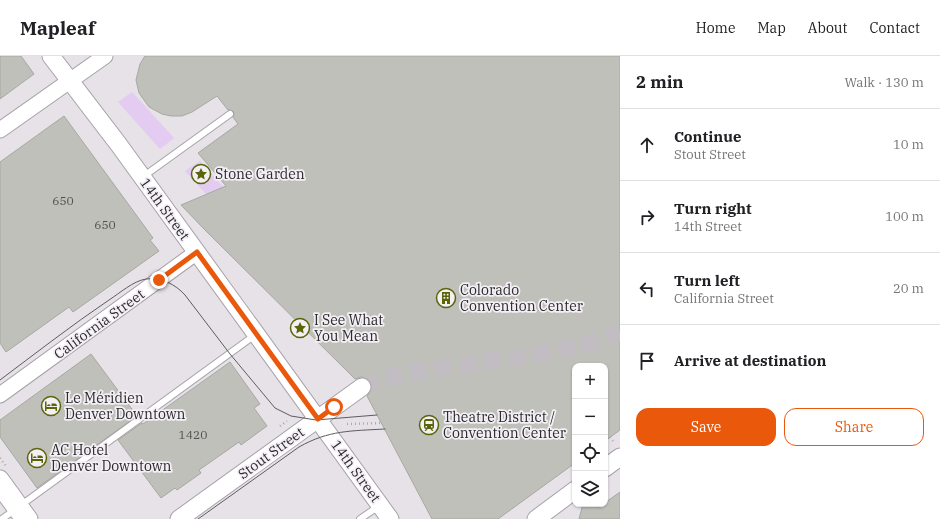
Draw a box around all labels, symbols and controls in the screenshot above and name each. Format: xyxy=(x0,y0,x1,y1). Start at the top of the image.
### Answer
text: Mapleaf xyxy=(20,16,95,40)
text: Home xyxy=(696,19,735,37)
text: Map xyxy=(757,19,786,37)
text: About xyxy=(808,19,847,37)
text: Contact xyxy=(869,19,920,37)
text: 2 min xyxy=(636,71,684,93)
text: Walk · 130 m xyxy=(845,74,924,91)
text: Continue xyxy=(674,127,741,146)
icon: ahead xyxy=(636,134,658,156)
text: 10 m xyxy=(893,136,924,153)
text: Stout Street xyxy=(674,146,746,163)
place icon: Stone Garden xyxy=(190,163,212,185)
place label: Stone Garden xyxy=(215,165,305,183)
street label: 14th Street xyxy=(136,174,194,244)
house number: 650 xyxy=(52,193,74,208)
text: Turn right xyxy=(674,199,752,218)
icon: right xyxy=(636,206,658,228)
text: 100 m xyxy=(885,208,924,225)
house number: 650 xyxy=(94,217,116,232)
text: 14th Street xyxy=(674,218,742,235)
route end xyxy=(150,271,168,289)
text: Turn left xyxy=(674,271,740,290)
icon: left xyxy=(636,278,658,300)
text: 20 m xyxy=(893,280,924,297)
place label: Colorado Convention Center xyxy=(460,281,584,315)
street label: California Street xyxy=(50,285,148,363)
building icon: Colorado Convention Center xyxy=(435,287,457,309)
text: California Street xyxy=(674,290,774,307)
place label: I See What You Mean xyxy=(314,311,383,345)
place icon: I See What You Mean xyxy=(289,317,311,339)
icon: arrive xyxy=(636,350,658,372)
text: Arrive at destination xyxy=(674,351,826,370)
map controls xyxy=(572,363,608,507)
button: + xyxy=(572,363,608,399)
place label: Le Méridien Denver Downtown xyxy=(65,389,186,423)
hotel icon: Le Méridien Denver Downtown xyxy=(40,395,62,417)
route start xyxy=(325,398,343,416)
button: − xyxy=(572,399,608,435)
place label: Theatre District / Convention Center xyxy=(443,408,567,442)
button: Save xyxy=(636,408,776,446)
button: Share xyxy=(784,408,924,446)
station icon: Theatre District / Convention Center xyxy=(418,414,440,436)
street label: Stout Street xyxy=(234,423,308,483)
house number: 1420 xyxy=(179,427,207,442)
button: locate xyxy=(572,435,608,471)
street label: 14th Street xyxy=(327,436,385,506)
place label: AC Hotel Denver Downtown xyxy=(51,441,172,475)
hotel icon: AC Hotel Denver Downtown xyxy=(26,447,48,469)
button: layers xyxy=(572,471,608,507)

